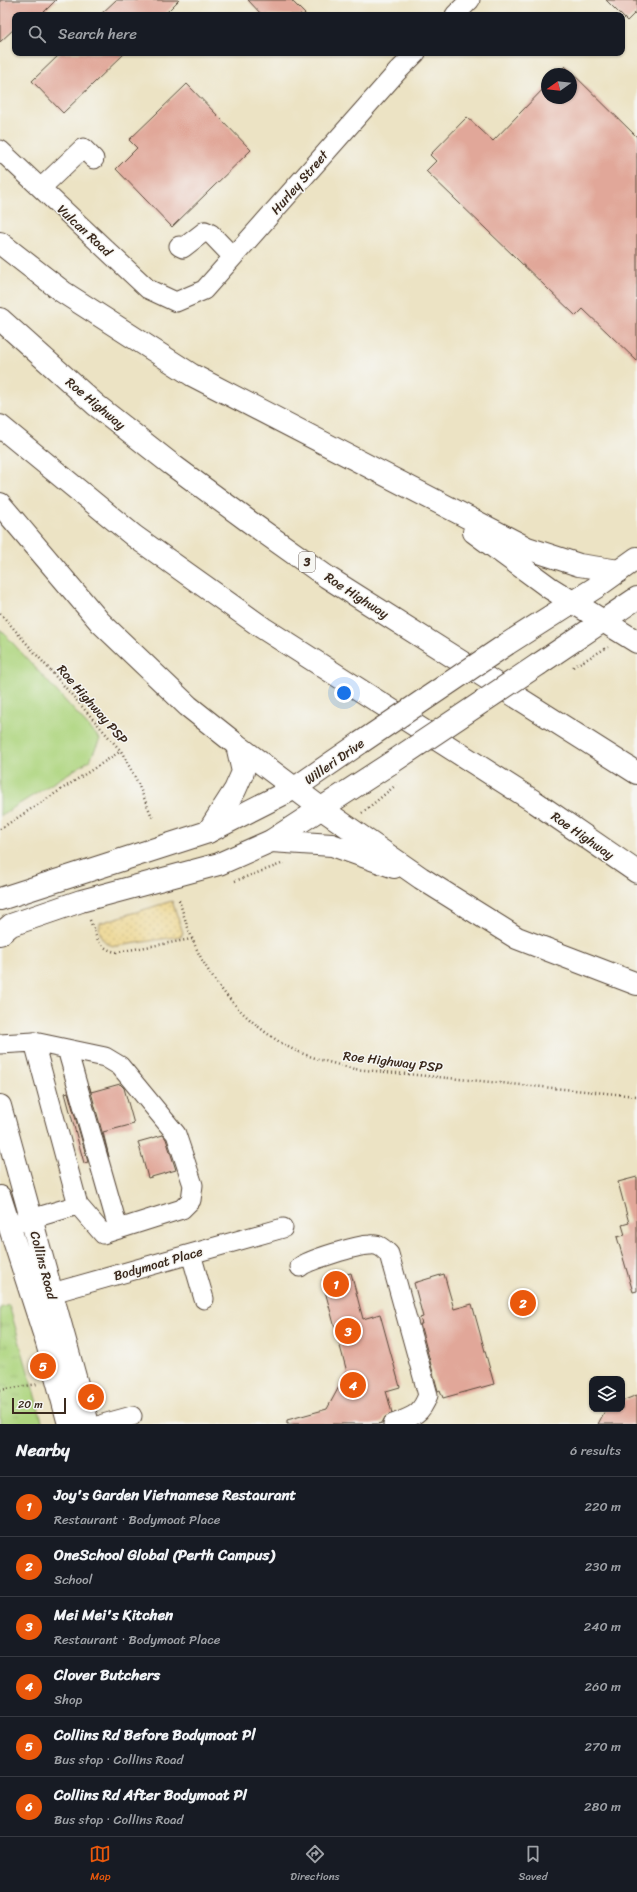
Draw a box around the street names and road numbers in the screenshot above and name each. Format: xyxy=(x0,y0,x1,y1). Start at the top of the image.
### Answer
street label: Hurley Street xyxy=(265,144,335,220)
street label: Vulcan Road xyxy=(52,199,118,263)
street label: Roe Highway xyxy=(60,371,131,436)
road number: 3 xyxy=(299,552,315,572)
street label: Roe Highway xyxy=(320,566,394,625)
street label: Roe Highway PSP xyxy=(51,659,134,750)
street label: Willeri Drive xyxy=(299,732,370,791)
street label: Roe Highway xyxy=(546,805,619,866)
street label: Roe Highway PSP xyxy=(342,1044,444,1079)
street label: Collins Road xyxy=(23,1228,64,1303)
street label: Bodymoat Place xyxy=(111,1240,206,1287)

